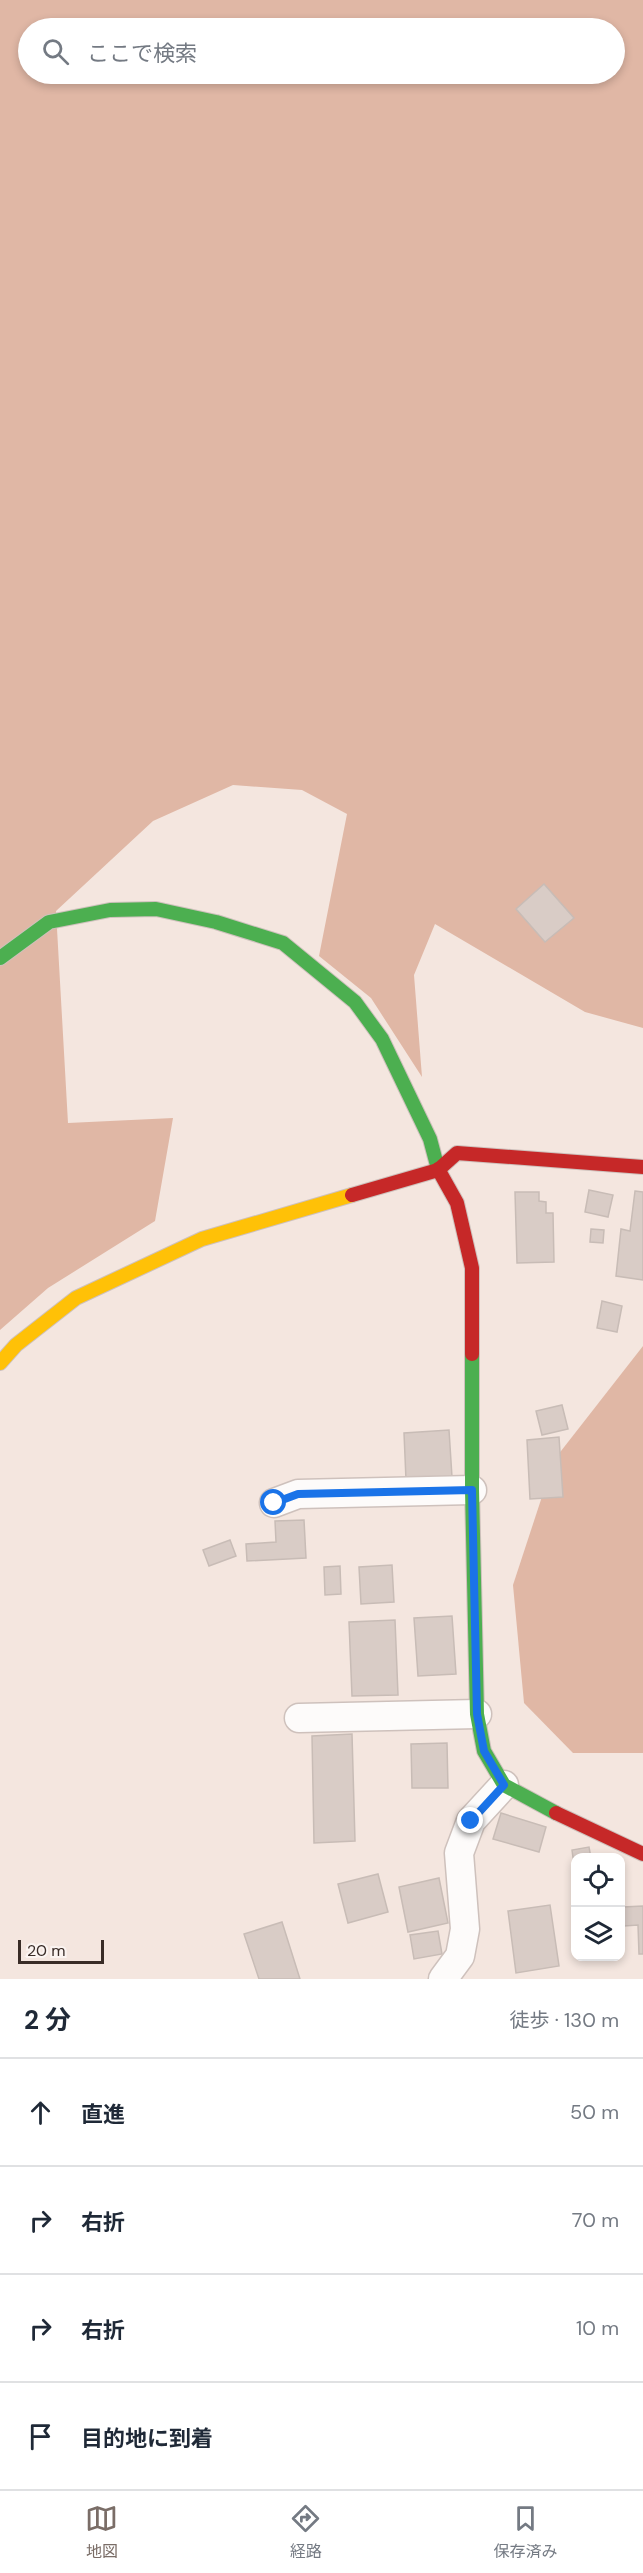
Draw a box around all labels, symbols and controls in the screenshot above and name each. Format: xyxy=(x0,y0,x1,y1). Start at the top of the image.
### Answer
search box xyxy=(18,18,625,84)
icon: search xyxy=(39,35,72,68)
text: ここで検索 xyxy=(87,39,197,68)
route start xyxy=(260,1489,286,1515)
route end xyxy=(457,1807,483,1833)
map controls xyxy=(571,1853,625,1961)
button: locate xyxy=(571,1853,625,1907)
button: layers xyxy=(571,1907,625,1961)
scale bar xyxy=(18,1937,104,1964)
text: 20 m xyxy=(27,1940,66,1961)
text: 2 分 xyxy=(24,2003,71,2037)
text: 徒歩 · 130 m xyxy=(510,2007,619,2033)
icon: ahead xyxy=(24,2096,57,2129)
text: 50 m xyxy=(570,2099,619,2125)
text: 直進 xyxy=(81,2100,125,2129)
icon: right xyxy=(24,2204,57,2237)
text: 70 m xyxy=(572,2207,619,2233)
text: 右折 xyxy=(81,2208,125,2237)
icon: right xyxy=(24,2312,57,2345)
text: 10 m xyxy=(576,2315,619,2341)
text: 右折 xyxy=(81,2316,125,2345)
icon: arrive xyxy=(24,2420,57,2453)
text: 目的地に到着 xyxy=(81,2424,213,2453)
tab: 地図 xyxy=(85,2502,118,2562)
tab: 経路 xyxy=(289,2502,322,2562)
tab: 保存済み xyxy=(493,2502,557,2562)

